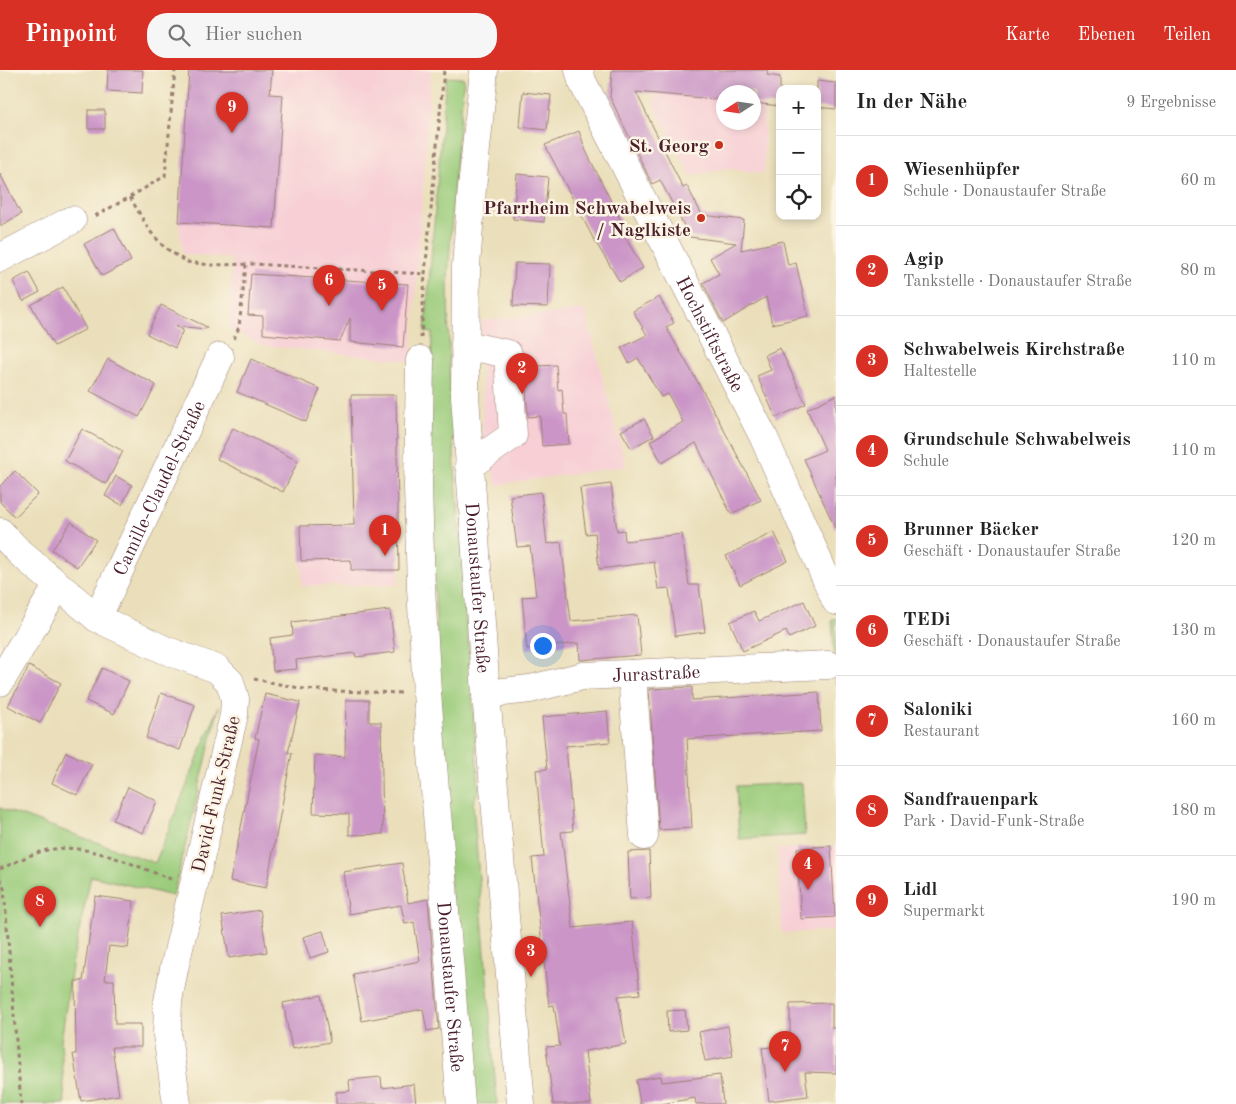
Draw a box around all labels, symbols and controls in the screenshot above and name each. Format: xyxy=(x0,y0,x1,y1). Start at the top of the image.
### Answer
search box xyxy=(147,13,497,58)
icon: search xyxy=(165,21,193,49)
text: Pinpoint xyxy=(25,23,117,47)
text: Hier suchen xyxy=(205,26,303,45)
text: Karte xyxy=(1005,26,1050,44)
text: Ebenen xyxy=(1078,26,1135,44)
text: Teilen xyxy=(1163,26,1211,44)
north arrow xyxy=(716,85,761,130)
map controls xyxy=(776,85,821,220)
button: + xyxy=(776,85,821,130)
pin: 9 xyxy=(216,92,248,133)
text: In der Nähe xyxy=(856,92,967,113)
text: 9 Ergebnisse xyxy=(1126,95,1216,111)
button: − xyxy=(776,130,821,175)
place label: St. Georg xyxy=(629,138,709,157)
marker: St. Georg xyxy=(713,139,725,151)
text: Wiesenhüpfer xyxy=(903,161,1020,180)
text: 1 xyxy=(867,173,877,189)
text: 60 m xyxy=(1180,173,1216,189)
button: locate xyxy=(776,175,821,220)
text: Schule · Donaustaufer Straße xyxy=(903,184,1106,200)
place label: Pfarrheim Schwabelweis / Naglkiste xyxy=(483,200,691,241)
marker: Pfarrheim Schwabelweis / Naglkiste xyxy=(695,212,707,224)
text: Agip xyxy=(903,251,944,270)
text: 2 xyxy=(867,263,877,279)
text: 80 m xyxy=(1180,263,1216,279)
pin: 6 xyxy=(313,265,345,306)
pin: 5 xyxy=(366,270,398,311)
street label: Hochstiftstraße xyxy=(671,274,746,396)
text: Tankstelle · Donaustaufer Straße xyxy=(903,274,1132,290)
text: Schwabelweis Kirchstraße xyxy=(903,341,1125,360)
pin: 2 xyxy=(506,353,538,394)
text: 3 xyxy=(867,353,877,369)
text: 110 m xyxy=(1171,353,1216,369)
text: Haltestelle xyxy=(903,364,977,380)
street label: Camille-Claudel-Straße xyxy=(111,398,210,579)
text: Grundschule Schwabelweis xyxy=(903,431,1131,450)
text: 4 xyxy=(867,443,877,459)
text: 110 m xyxy=(1171,443,1216,459)
text: Schule xyxy=(903,454,949,470)
street label: Donaustaufer Straße xyxy=(461,502,492,674)
pin: 1 xyxy=(369,515,401,556)
text: Brunner Bäcker xyxy=(903,521,1039,540)
text: 5 xyxy=(867,533,877,549)
text: 120 m xyxy=(1171,533,1216,549)
text: Geschäft · Donaustaufer Straße xyxy=(903,544,1121,560)
text: TEDi xyxy=(903,611,950,630)
text: 6 xyxy=(867,623,877,639)
text: 130 m xyxy=(1171,623,1216,639)
your location xyxy=(530,633,556,659)
text: Geschäft · Donaustaufer Straße xyxy=(903,634,1121,650)
street label: Jurastraße xyxy=(612,664,701,687)
text: Saloniki xyxy=(903,701,972,720)
text: 7 xyxy=(867,713,877,729)
text: 160 m xyxy=(1171,713,1216,729)
street label: David-Funk-Straße xyxy=(190,714,245,875)
text: Restaurant xyxy=(903,724,980,740)
text: Sandfrauenpark xyxy=(903,791,1039,810)
text: 8 xyxy=(867,803,877,819)
text: 180 m xyxy=(1171,803,1216,819)
text: Park · David-Funk-Straße xyxy=(903,814,1084,830)
pin: 4 xyxy=(792,849,824,890)
text: Lidl xyxy=(903,881,937,900)
pin: 8 xyxy=(24,886,56,927)
text: 9 xyxy=(867,893,877,909)
text: 190 m xyxy=(1171,893,1216,909)
street label: Donaustaufer Straße xyxy=(432,901,465,1073)
text: Supermarkt xyxy=(903,904,985,920)
pin: 3 xyxy=(515,936,547,977)
pin: 7 xyxy=(769,1031,801,1072)

